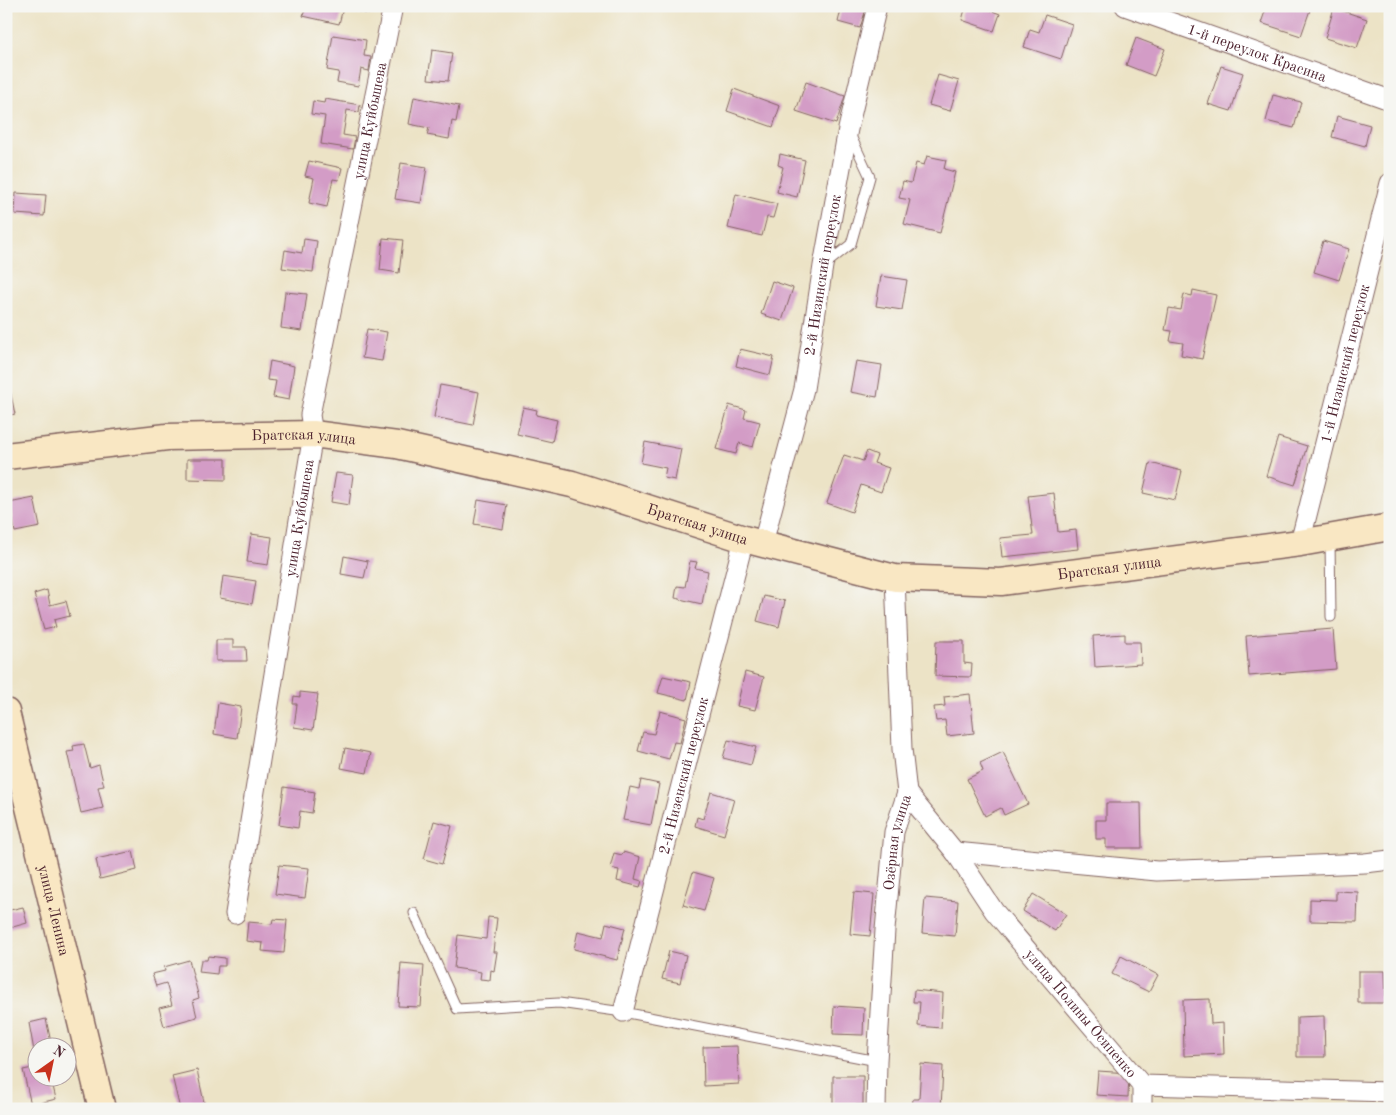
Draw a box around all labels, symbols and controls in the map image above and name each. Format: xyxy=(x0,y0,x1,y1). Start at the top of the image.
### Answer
street label: 1-й переулок Красина xyxy=(1185,23,1329,86)
street label: улица Куйбышева xyxy=(352,60,391,181)
street label: 2-й Низинский переулок xyxy=(803,193,845,357)
street label: 1-й Низинский переулок xyxy=(1319,282,1374,445)
street label: Братская улица xyxy=(251,428,357,449)
street label: улица Куйбышева xyxy=(284,458,318,578)
street label: Братская улица xyxy=(645,502,750,549)
street label: Братская улица xyxy=(1057,555,1163,584)
street label: 2-й Низенский переулок xyxy=(658,695,712,856)
street label: Озёрная улица xyxy=(883,792,915,891)
street label: улица Ленина xyxy=(34,864,71,958)
street label: улица Полины Осипенко xyxy=(1021,947,1138,1081)
north arrow xyxy=(28,1038,78,1088)
text: N xyxy=(50,1043,67,1061)

